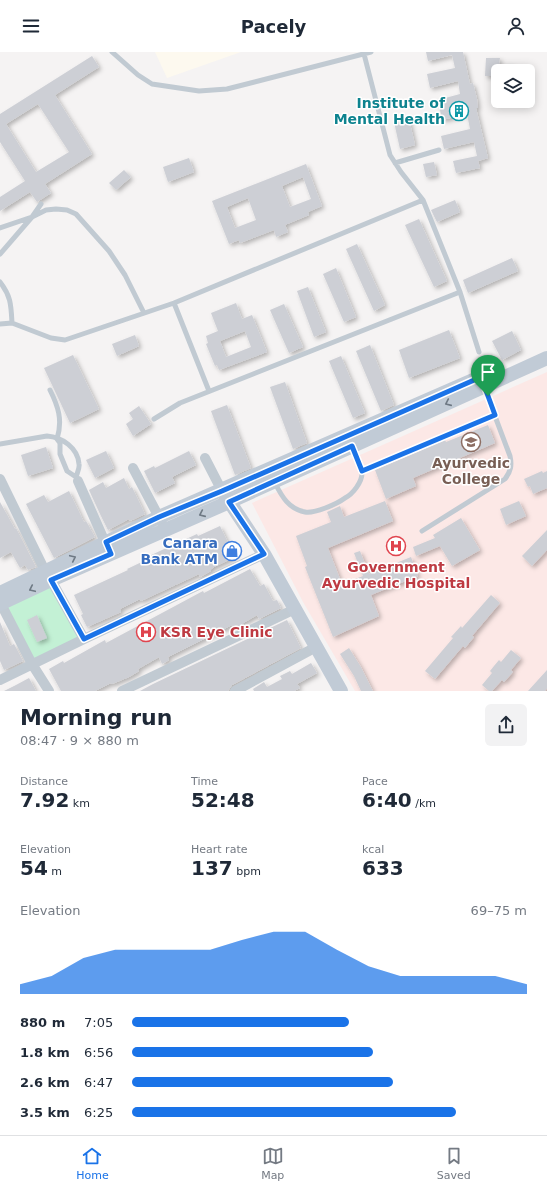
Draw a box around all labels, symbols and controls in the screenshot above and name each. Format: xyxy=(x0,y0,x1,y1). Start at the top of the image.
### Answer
icon: menu xyxy=(20,15,42,37)
icon: person xyxy=(505,15,527,37)
text: Pacely xyxy=(241,16,306,37)
map controls xyxy=(491,64,535,108)
button: layers xyxy=(491,64,535,108)
place label: Institute of Mental Health xyxy=(334,95,446,127)
building icon: Institute of Mental Health xyxy=(448,100,470,122)
pin xyxy=(471,355,505,396)
icon: arrive xyxy=(477,361,499,383)
one-way arrow xyxy=(444,398,452,406)
school or university icon: Ayurvedic College xyxy=(460,431,482,453)
place label: Ayurvedic College xyxy=(432,455,510,487)
one-way arrow xyxy=(198,509,206,517)
place label: Canara Bank ATM xyxy=(141,535,218,567)
hospital icon: Government Ayurvedic Hospital xyxy=(385,535,407,557)
shop icon: Canara Bank ATM xyxy=(221,540,243,562)
one-way arrow xyxy=(69,555,76,563)
place label: Government Ayurvedic Hospital xyxy=(322,559,470,591)
one-way arrow xyxy=(28,584,36,592)
hospital icon: KSR Eye Clinic xyxy=(135,621,157,643)
place label: KSR Eye Clinic xyxy=(160,624,273,640)
button: share xyxy=(485,704,527,746)
text: Morning run xyxy=(20,705,172,730)
text: 08:47 · 9 × 880 m xyxy=(20,733,139,748)
text: Distance xyxy=(20,775,68,788)
text: Time xyxy=(191,775,218,788)
text: Pace xyxy=(362,775,388,788)
text: 7.92 xyxy=(20,788,69,812)
text: 52:48 xyxy=(191,788,255,812)
text: 6:40 xyxy=(362,788,412,812)
text: km xyxy=(69,797,90,810)
text: /km xyxy=(412,797,436,810)
text: Elevation xyxy=(20,843,71,856)
text: Heart rate xyxy=(191,843,247,856)
text: kcal xyxy=(362,843,384,856)
text: 54 xyxy=(20,856,48,880)
text: 137 xyxy=(191,856,233,880)
text: 633 xyxy=(362,856,404,880)
text: m xyxy=(48,865,62,878)
text: bpm xyxy=(233,865,261,878)
text: Elevation xyxy=(20,903,80,918)
text: 69–75 m xyxy=(471,903,527,918)
text: 880 m xyxy=(20,1015,65,1030)
text: 7:05 xyxy=(84,1015,113,1030)
text: 1.8 km xyxy=(20,1045,70,1060)
text: 6:56 xyxy=(84,1045,113,1060)
text: 2.6 km xyxy=(20,1075,70,1090)
text: 6:47 xyxy=(84,1075,113,1090)
text: 3.5 km xyxy=(20,1105,70,1120)
text: 6:25 xyxy=(84,1105,113,1120)
tab: Home xyxy=(76,1145,109,1182)
tab: Map xyxy=(261,1145,284,1182)
tab: Saved xyxy=(437,1145,471,1182)

